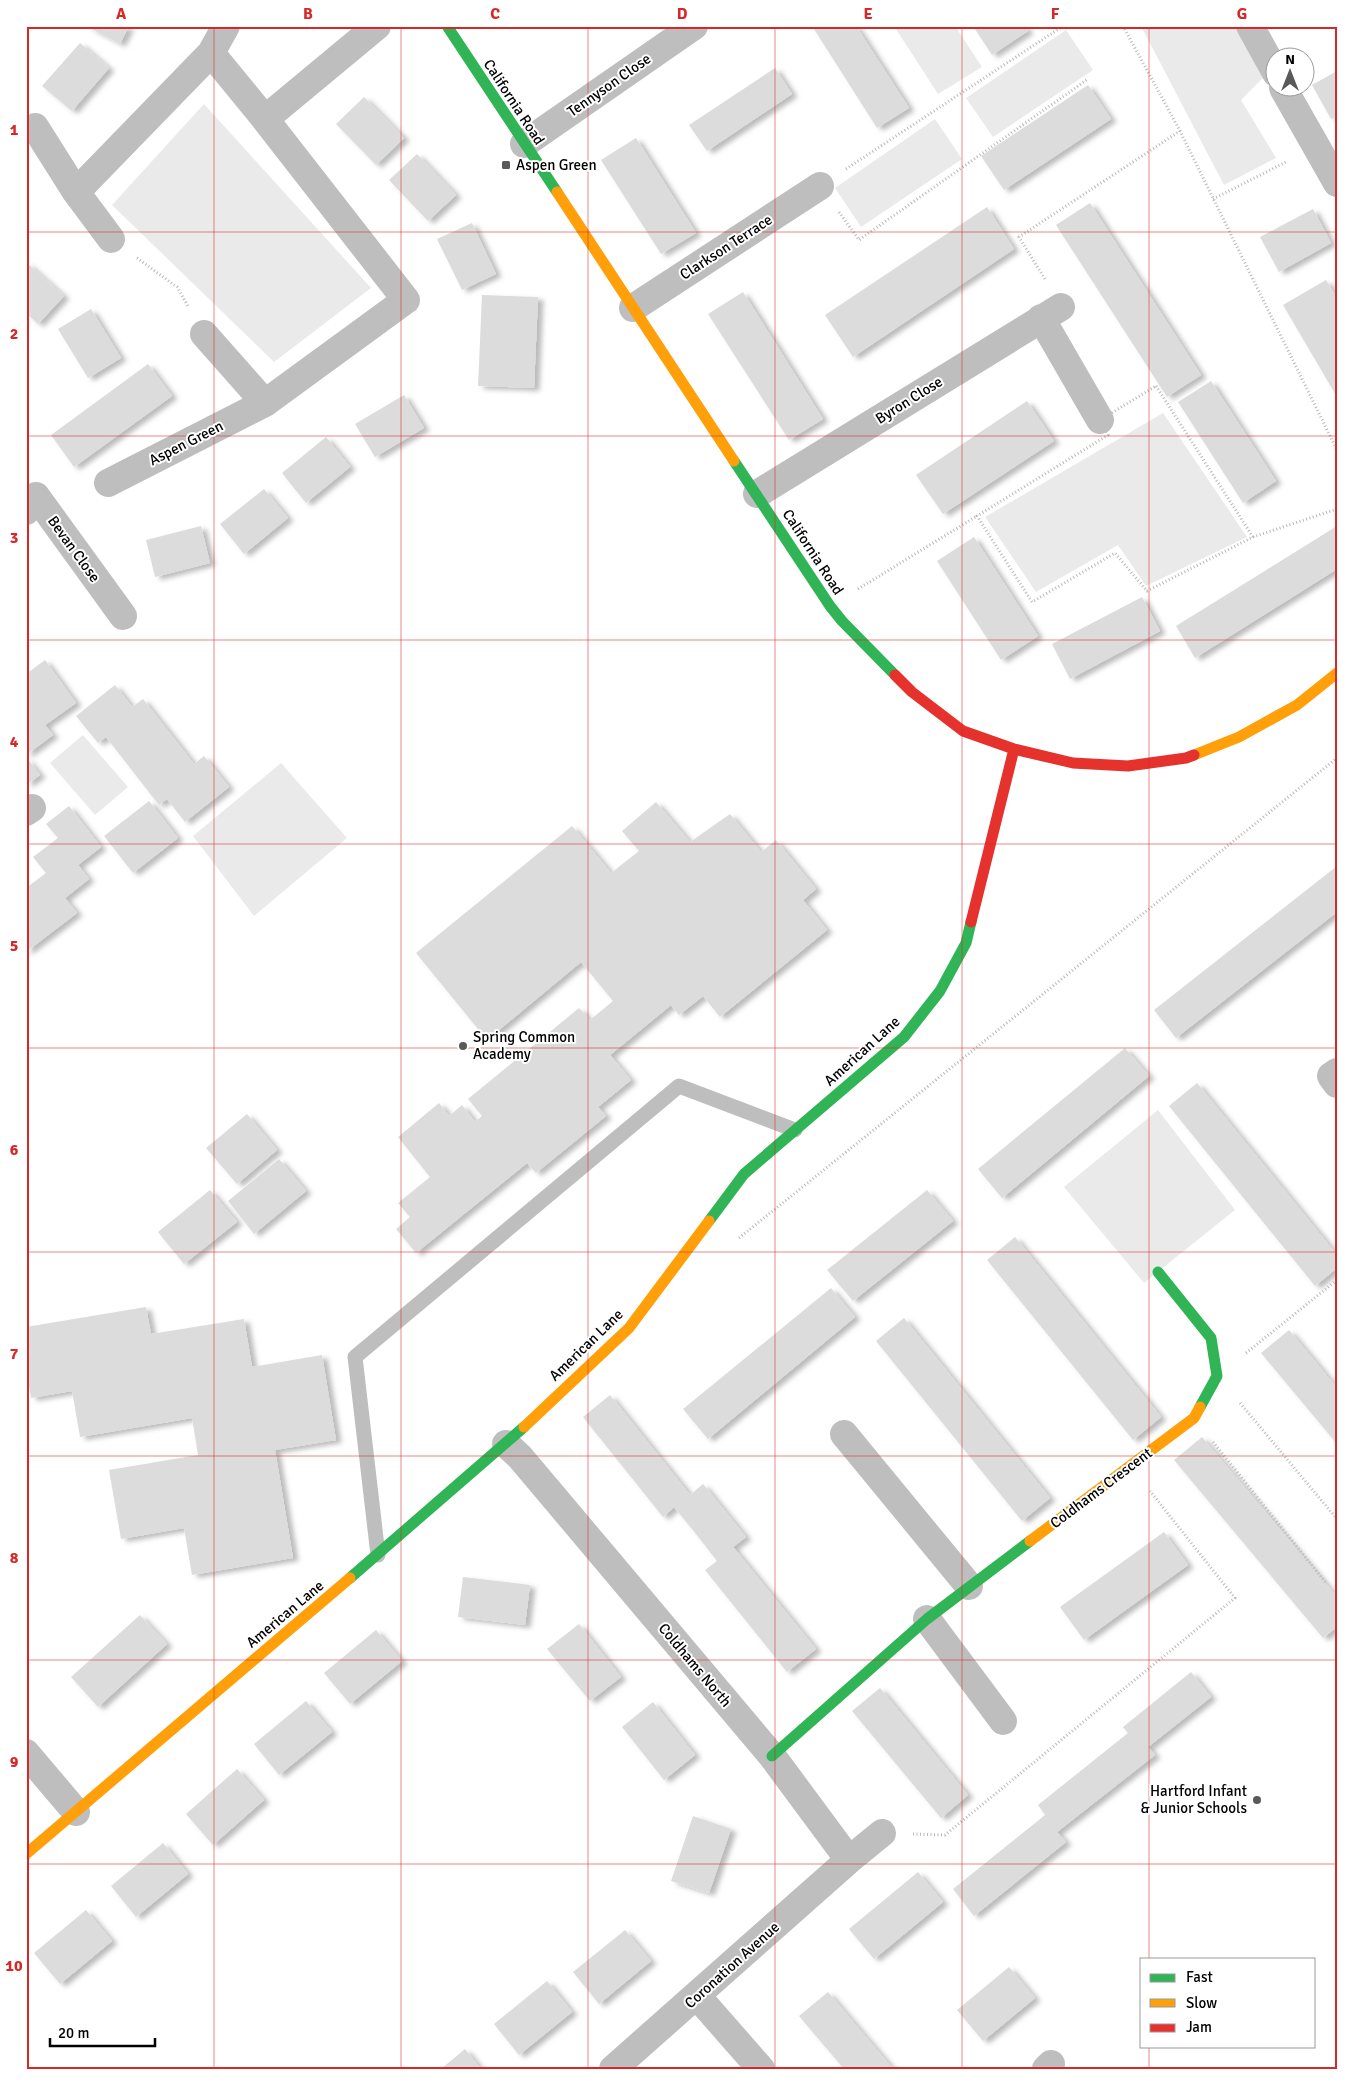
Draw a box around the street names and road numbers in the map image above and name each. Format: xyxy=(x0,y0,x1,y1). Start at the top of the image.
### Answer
street label: Tennyson Close xyxy=(564,50,654,120)
street label: California Road xyxy=(480,56,548,148)
street label: Clarkson Terrace xyxy=(676,210,776,284)
street label: Byron Close xyxy=(872,372,946,428)
street label: Aspen Green xyxy=(146,417,226,469)
street label: California Road xyxy=(779,506,847,598)
street label: Bevan Close xyxy=(44,512,104,586)
street label: American Lane xyxy=(820,1012,904,1090)
street label: American Lane xyxy=(545,1305,627,1385)
street label: Coldhams Crescent xyxy=(1046,1444,1156,1532)
street label: American Lane xyxy=(243,1576,327,1652)
street label: Coldhams North xyxy=(655,1619,735,1711)
street label: Coronation Avenue xyxy=(681,1918,783,2012)

